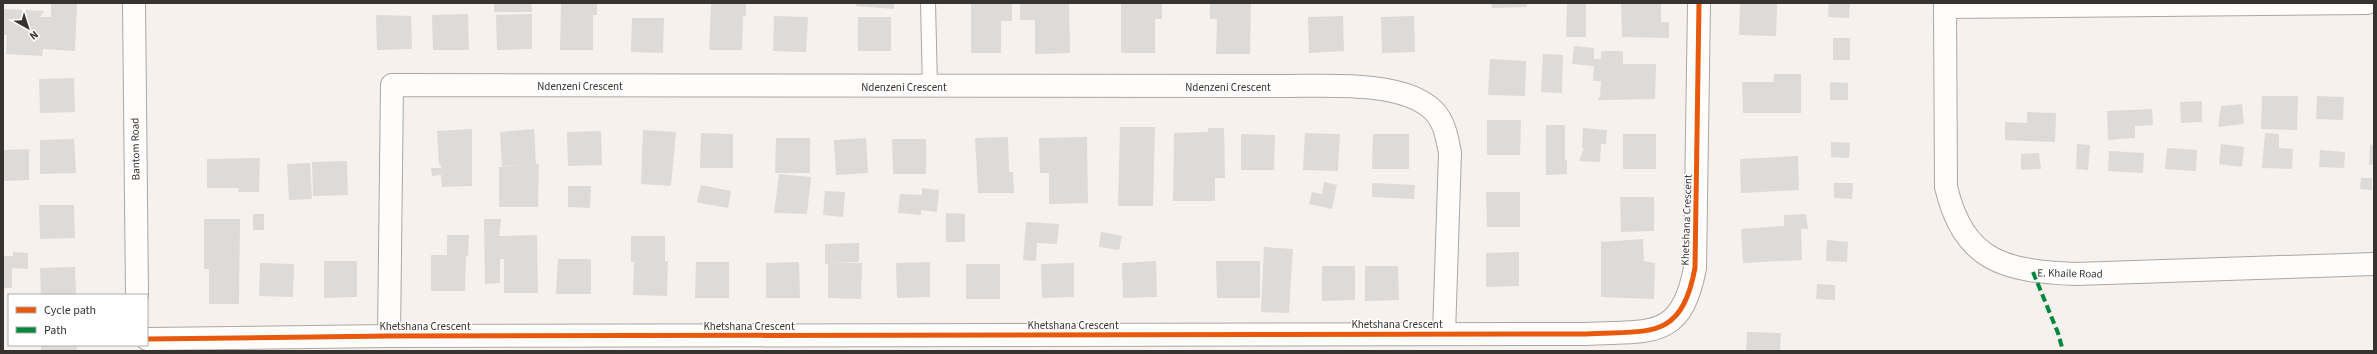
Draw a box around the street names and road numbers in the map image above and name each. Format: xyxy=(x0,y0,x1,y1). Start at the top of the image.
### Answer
street label: Ndenzeni Crescent xyxy=(537,79,623,94)
street label: Ndenzeni Crescent xyxy=(861,80,947,95)
street label: Ndenzeni Crescent xyxy=(1185,80,1271,95)
street label: Bantom Road xyxy=(127,118,144,180)
street label: Khetshana Crescent xyxy=(1677,174,1696,266)
street label: E. Khaile Road xyxy=(2037,265,2103,282)
street label: Khetshana Crescent xyxy=(1351,317,1443,332)
street label: Khetshana Crescent xyxy=(1027,318,1119,333)
street label: Khetshana Crescent xyxy=(379,319,471,334)
street label: Khetshana Crescent xyxy=(703,319,795,334)

